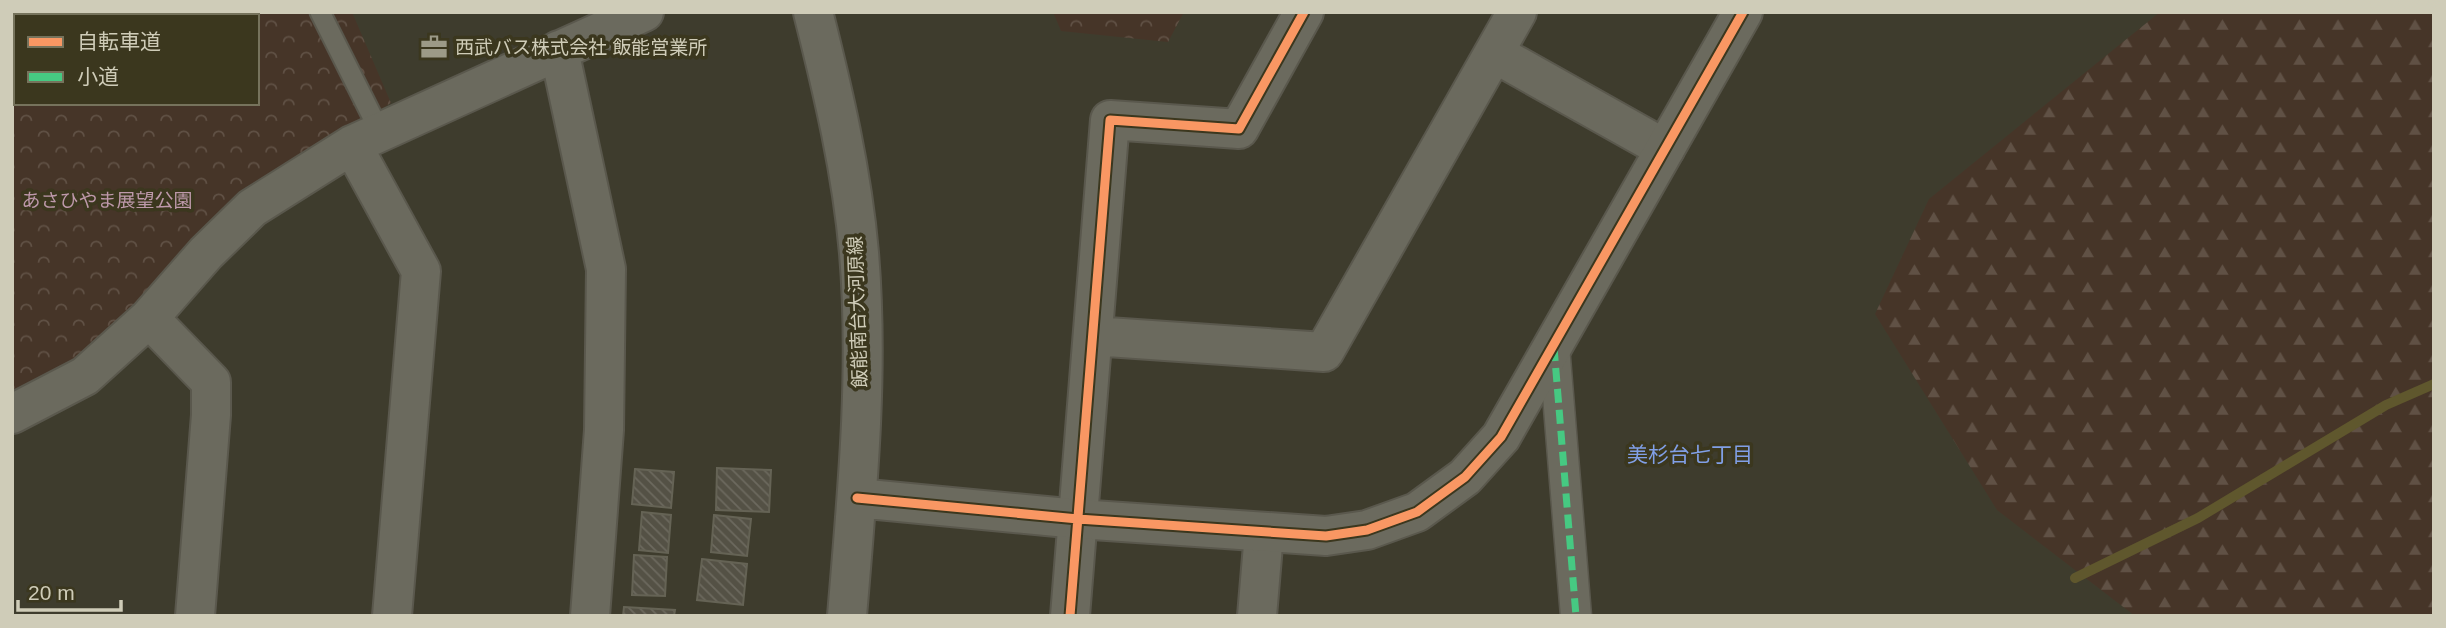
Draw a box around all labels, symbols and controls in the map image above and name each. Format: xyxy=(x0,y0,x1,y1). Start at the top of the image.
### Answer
legend xyxy=(14,14,259,105)
text: 自転車道 xyxy=(77,30,161,53)
office icon: 西武バス株式会社 飯能営業所 xyxy=(419,32,449,62)
place label: 西武バス株式会社 飯能営業所 xyxy=(455,37,707,58)
text: 小道 xyxy=(77,65,119,88)
park label: あさひやま展望公園 xyxy=(21,190,193,211)
street label: 飯能南台大河原線 xyxy=(844,236,871,388)
district label: 美杉台七丁目 xyxy=(1627,443,1753,466)
scale bar xyxy=(18,568,121,612)
text: 20 m xyxy=(28,581,75,604)

